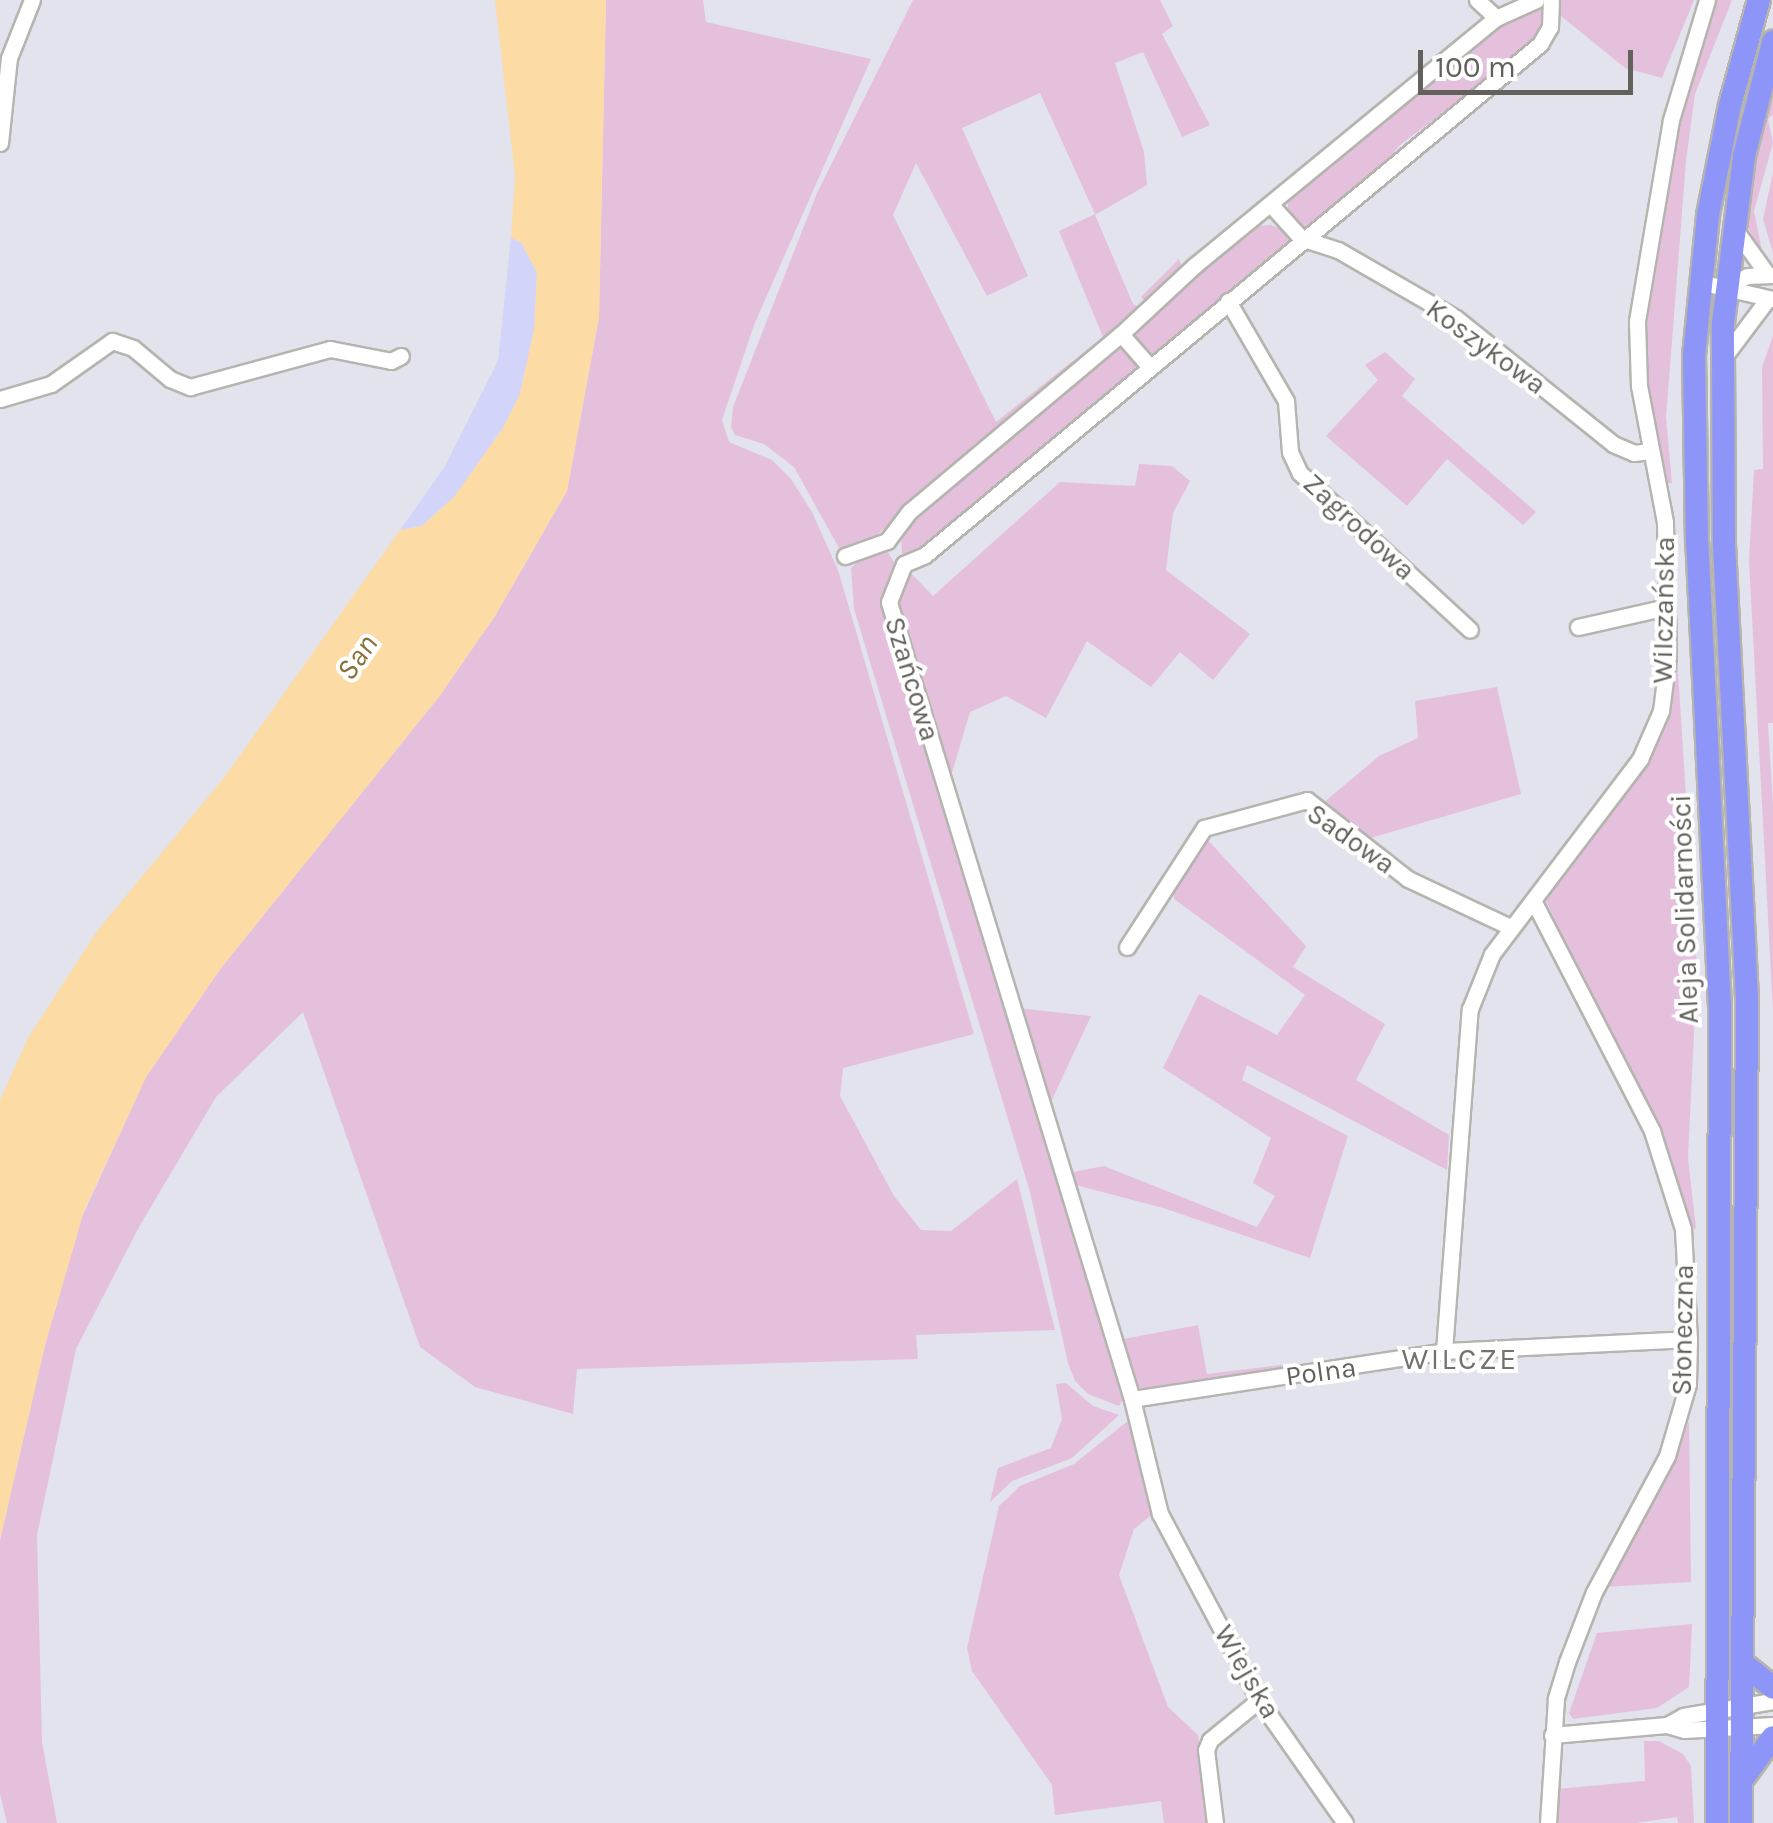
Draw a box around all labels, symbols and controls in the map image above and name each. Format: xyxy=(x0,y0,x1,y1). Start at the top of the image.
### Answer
scale bar xyxy=(1423,30,1638,92)
text: 100 m xyxy=(1435,49,1516,85)
street label: Koszykowa xyxy=(1419,292,1553,402)
street label: Zagrodowa xyxy=(1296,467,1422,587)
street label: WiIczańska xyxy=(1646,536,1682,684)
street label: Szańcowa xyxy=(877,613,947,745)
water label: San xyxy=(329,627,385,687)
street label: Aleja Solidarności xyxy=(1664,794,1706,1024)
street label: Sadowa xyxy=(1300,797,1402,881)
street label: Słoneczna xyxy=(1665,1264,1701,1396)
district label: WILCZE xyxy=(1401,1341,1519,1377)
street label: Polna xyxy=(1284,1350,1358,1394)
street label: Wiejska xyxy=(1207,1619,1287,1725)

